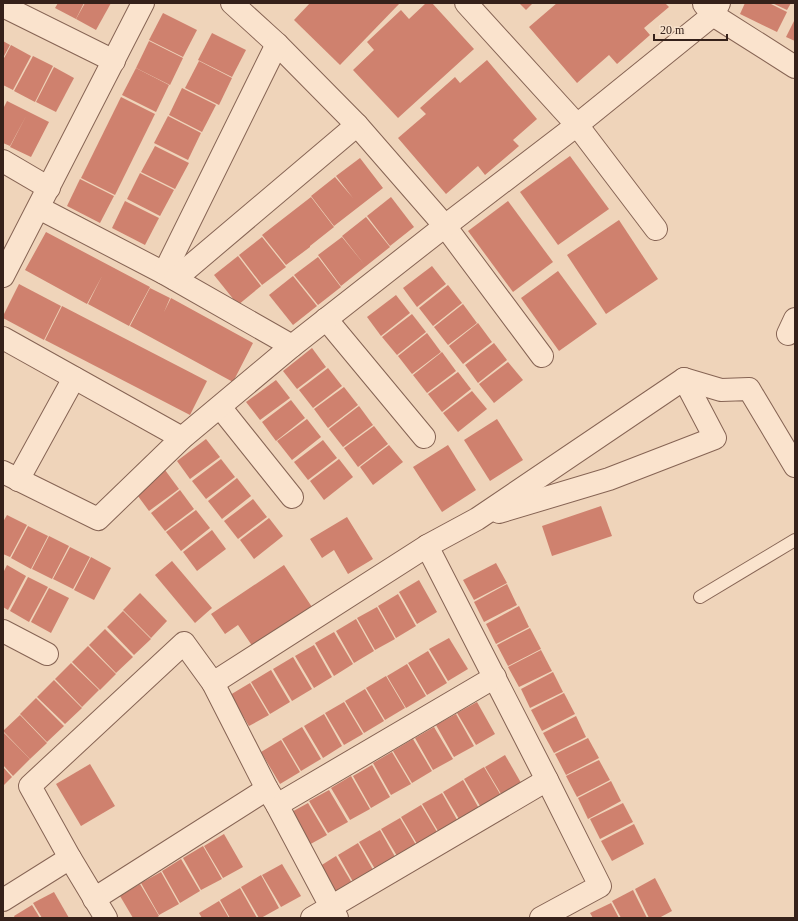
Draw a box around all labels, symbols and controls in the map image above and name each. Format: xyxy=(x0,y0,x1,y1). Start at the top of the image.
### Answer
scale bar xyxy=(654,16,727,42)
text: 20 m xyxy=(660,23,685,37)

